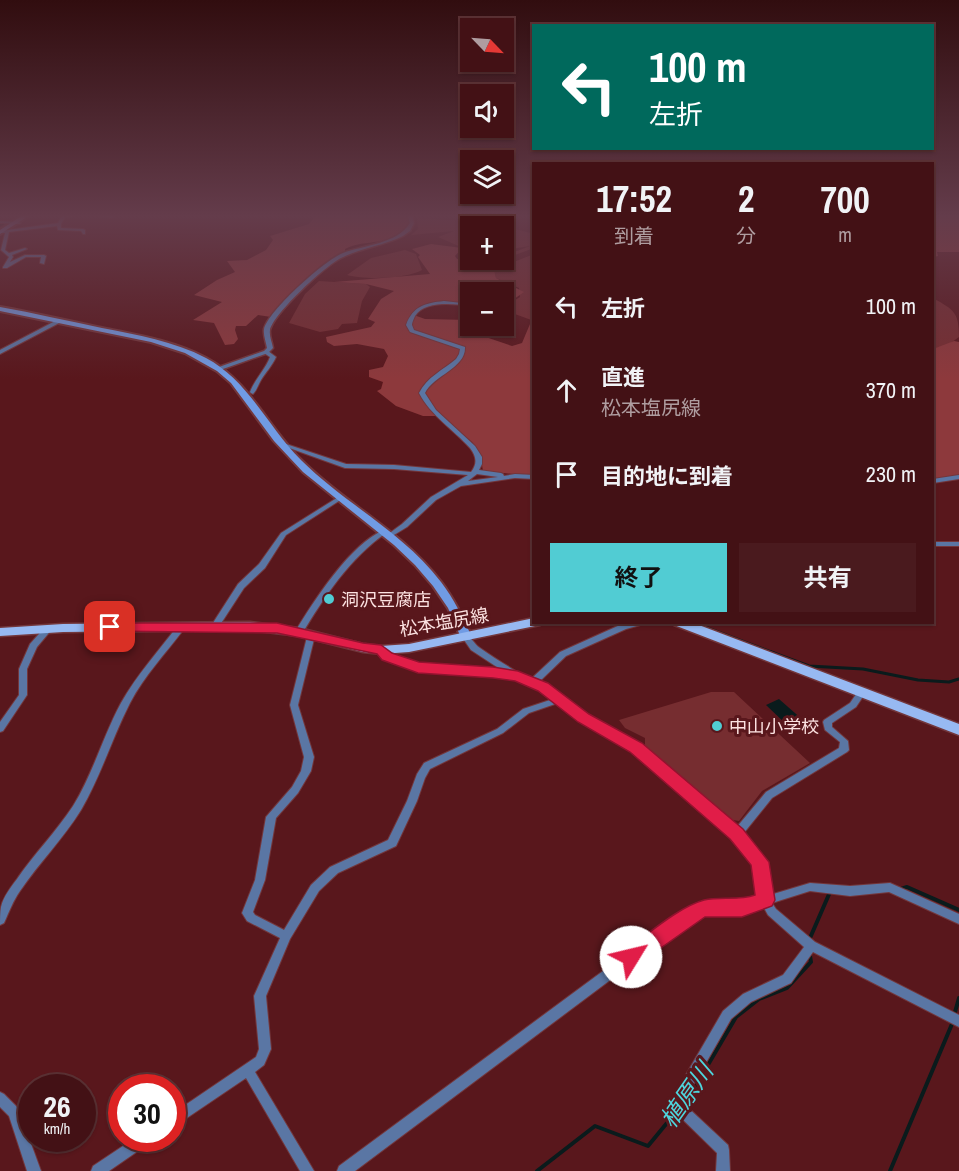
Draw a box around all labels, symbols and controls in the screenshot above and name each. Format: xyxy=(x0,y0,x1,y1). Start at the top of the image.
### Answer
north arrow xyxy=(460,18,514,72)
map controls xyxy=(460,18,514,336)
text: 100 m xyxy=(649,39,747,95)
icon: left xyxy=(550,48,628,126)
button: sound xyxy=(460,84,514,138)
text: 左折 xyxy=(649,96,703,132)
button: layers xyxy=(460,150,514,204)
text: 17:52 xyxy=(596,175,672,223)
text: 2 xyxy=(738,175,754,223)
text: 700 xyxy=(820,176,870,224)
button: + xyxy=(460,216,514,270)
text: m xyxy=(838,221,852,248)
text: 到着 xyxy=(614,222,654,249)
text: 分 xyxy=(736,222,756,249)
button: − xyxy=(460,282,514,336)
icon: left xyxy=(550,290,583,323)
text: 100 m xyxy=(866,291,916,321)
text: 左折 xyxy=(601,293,645,323)
text: 直進 xyxy=(601,362,645,392)
icon: ahead xyxy=(550,374,583,407)
text: 370 m xyxy=(866,375,916,405)
text: 松本塩尻線 xyxy=(601,394,701,421)
icon: arrive xyxy=(550,458,583,491)
text: 230 m xyxy=(866,459,916,489)
text: 目的地に到着 xyxy=(601,461,733,491)
button: 終了 xyxy=(550,543,727,612)
button: 共有 xyxy=(739,543,916,612)
place label: 洞沢豆腐店 xyxy=(341,587,431,612)
marker: 洞沢豆腐店 xyxy=(322,592,336,606)
pin xyxy=(84,601,135,652)
street label: 松本塩尻線 xyxy=(398,602,490,642)
icon: arrive xyxy=(93,610,126,643)
place label: 中山小学校 xyxy=(729,714,819,739)
marker: 中山小学校 xyxy=(710,719,724,733)
position arrow xyxy=(599,925,663,989)
water label: 植原川 xyxy=(652,1054,721,1134)
speed limit sign: 30 xyxy=(108,1074,186,1152)
text: 26 xyxy=(43,1086,71,1126)
text: km/h xyxy=(44,1118,70,1139)

